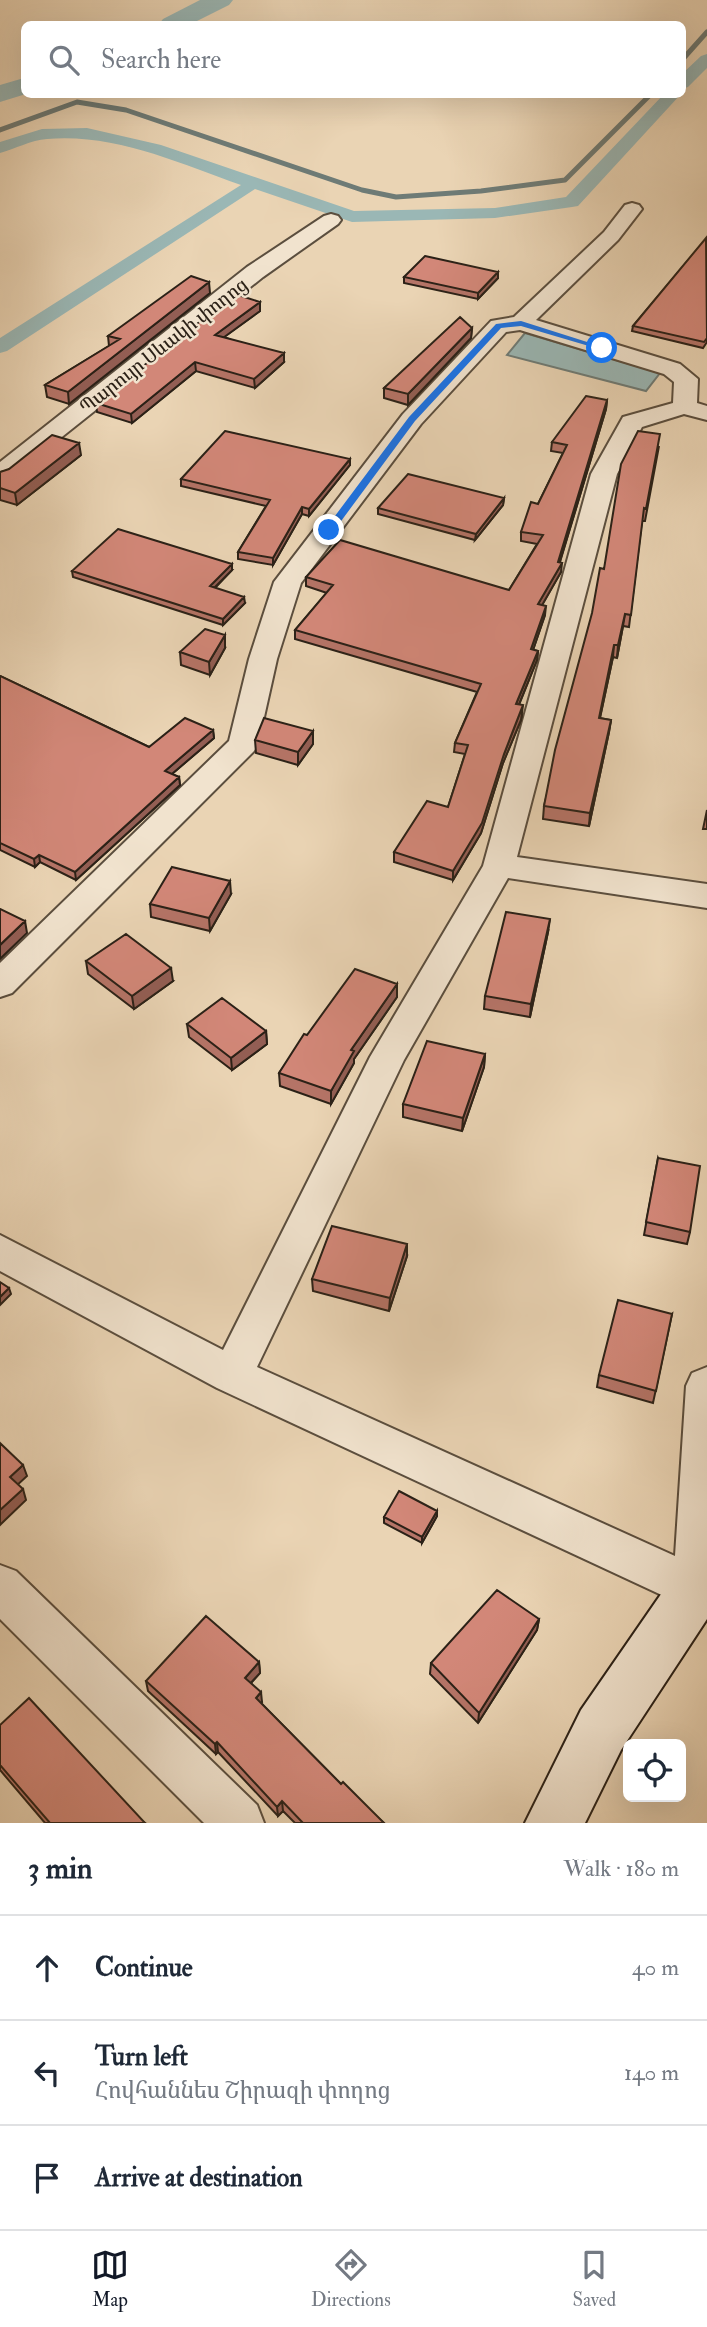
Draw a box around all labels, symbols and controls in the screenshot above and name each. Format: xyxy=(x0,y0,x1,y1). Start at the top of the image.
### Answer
search box xyxy=(21,21,686,98)
icon: search xyxy=(45,41,83,79)
text: Search here xyxy=(101,44,221,76)
street label: Պարույր Սևակի փողոց xyxy=(75,273,253,419)
route start xyxy=(586,332,617,363)
route end xyxy=(313,514,344,545)
map controls xyxy=(623,1739,686,1802)
button: locate xyxy=(623,1739,686,1802)
text: 3 min xyxy=(28,1850,93,1887)
text: Walk · 180 m xyxy=(564,1854,679,1883)
icon: ahead xyxy=(28,1949,66,1987)
text: Continue xyxy=(95,1952,193,1984)
text: 40 m xyxy=(632,1953,679,1982)
text: Turn left xyxy=(95,2041,188,2073)
icon: left xyxy=(28,2054,66,2092)
text: 140 m xyxy=(624,2058,679,2087)
text: Հովհաննես Շիրազի փողոց xyxy=(95,2076,391,2105)
icon: arrive xyxy=(28,2159,66,2197)
text: Arrive at destination xyxy=(95,2162,303,2194)
tab: Map xyxy=(91,2246,129,2312)
tab: Directions xyxy=(311,2246,391,2312)
tab: Saved xyxy=(573,2246,616,2312)

